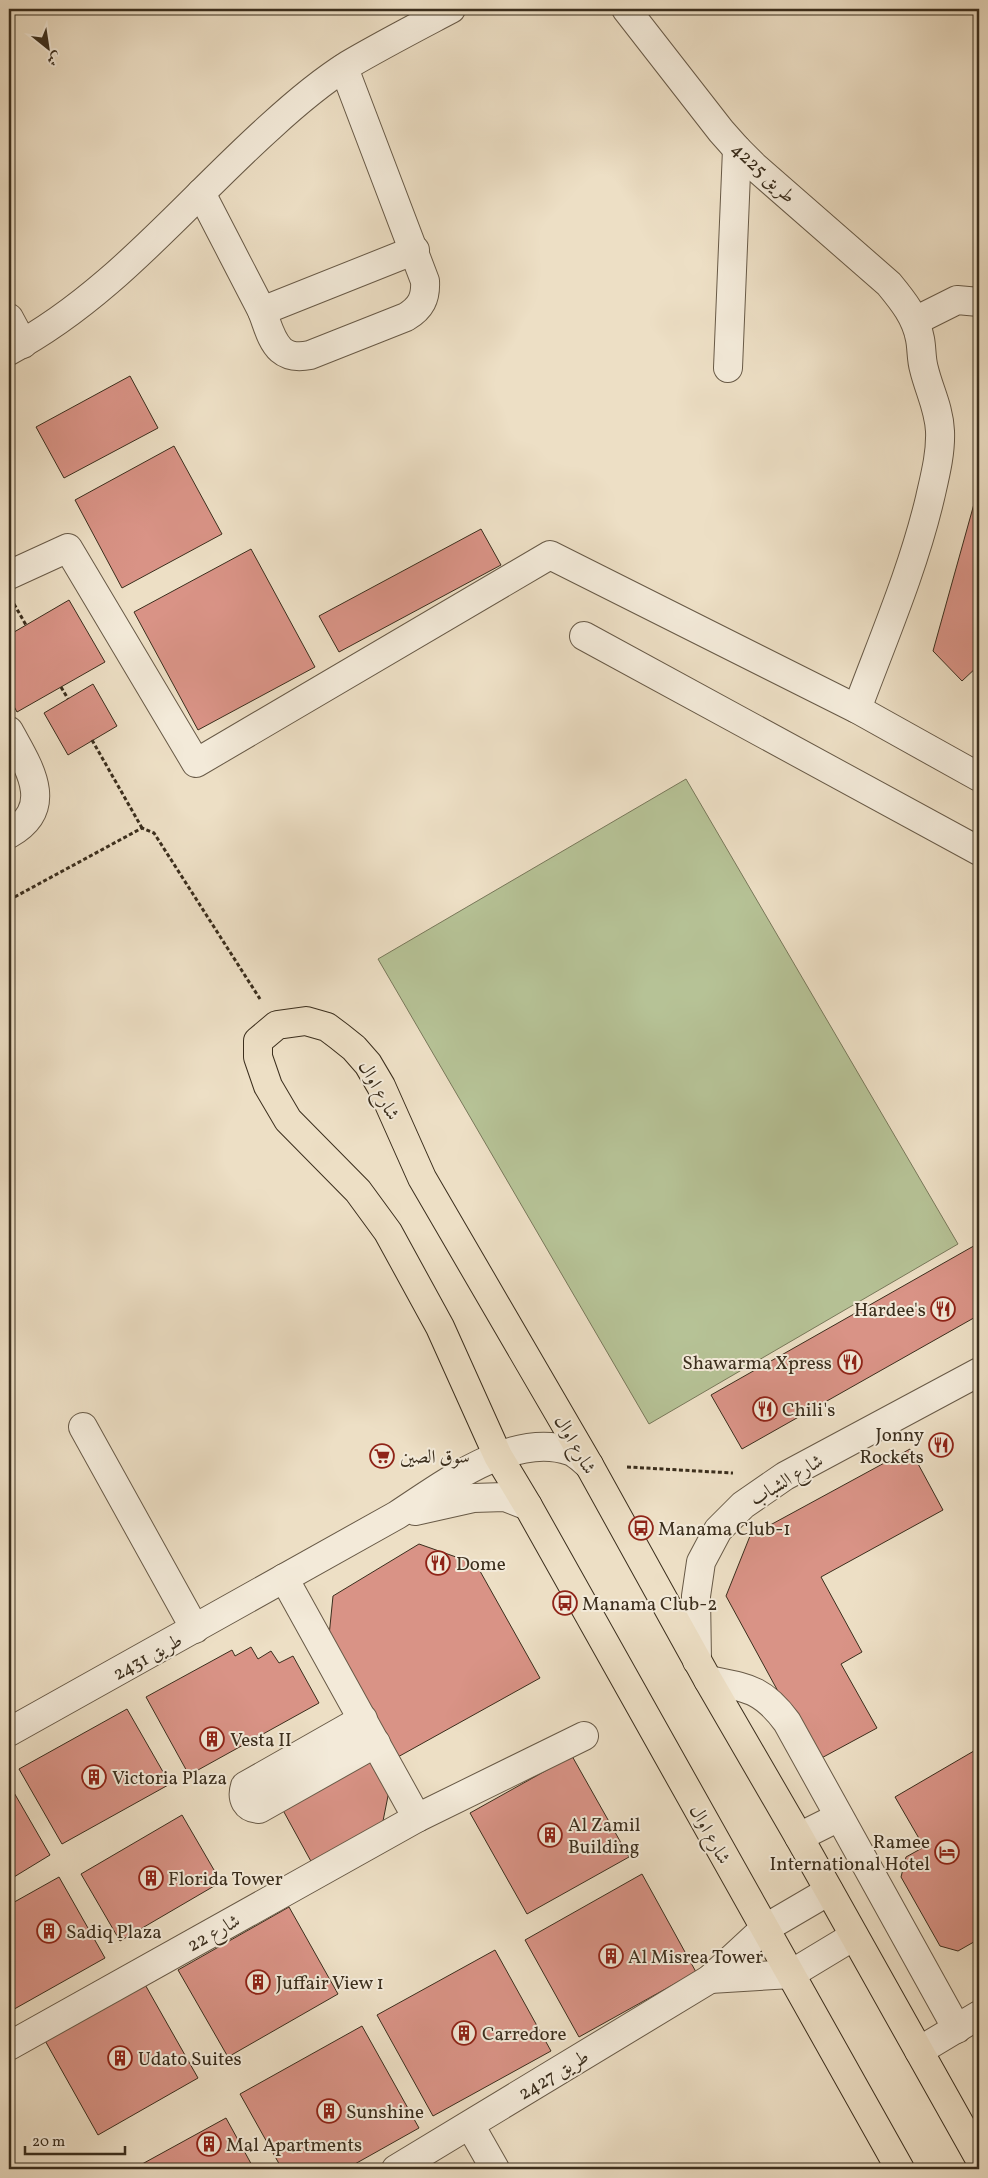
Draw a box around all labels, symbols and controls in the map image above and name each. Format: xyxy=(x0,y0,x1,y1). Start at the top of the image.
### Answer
north arrow xyxy=(22,22,72,72)
text: ش xyxy=(43,46,65,70)
street label: طريق 4225 xyxy=(725,137,801,210)
street label: شارع اوال xyxy=(350,1057,405,1126)
restaurant icon: Hardee's xyxy=(930,1296,956,1322)
place label: Hardee's xyxy=(854,1298,926,1324)
restaurant icon: Shawarma Xpress xyxy=(837,1349,863,1375)
place label: Shawarma Xpress xyxy=(682,1351,832,1377)
restaurant icon: Chili's xyxy=(752,1396,778,1422)
place label: Chili's xyxy=(782,1398,835,1424)
street label: شارع اوال xyxy=(546,1411,602,1480)
place label: Jonny Rockets xyxy=(859,1423,924,1471)
restaurant icon: Jonny Rockets xyxy=(928,1432,954,1458)
supermarket icon: سوق الصين xyxy=(369,1443,395,1469)
place label: سوق الصين xyxy=(400,1445,470,1471)
street label: شارع الشباب xyxy=(745,1449,829,1514)
bus stop icon: Manama Club-1 xyxy=(628,1515,654,1541)
place label: Manama Club-1 xyxy=(658,1517,791,1543)
restaurant icon: Dome xyxy=(425,1550,451,1576)
place label: Dome xyxy=(456,1552,506,1578)
bus stop icon: Manama Club-2 xyxy=(552,1590,578,1616)
place label: Manama Club-2 xyxy=(582,1592,717,1618)
street label: طريق 2431 xyxy=(108,1628,187,1688)
building icon: Vesta II xyxy=(199,1726,225,1752)
place label: Vesta II xyxy=(230,1728,292,1754)
building icon: Victoria Plaza xyxy=(81,1764,107,1790)
place label: Victoria Plaza xyxy=(112,1766,227,1792)
street label: شارع اوال xyxy=(681,1801,736,1870)
place label: Al Zamil Building xyxy=(568,1813,641,1861)
building icon: Al Zamil Building xyxy=(537,1822,563,1848)
place label: Ramee International Hotel xyxy=(770,1830,930,1878)
hotel icon: Ramee International Hotel xyxy=(934,1839,960,1865)
building icon: Florida Tower xyxy=(138,1865,164,1891)
place label: Florida Tower xyxy=(168,1867,283,1893)
street label: شارع 22 xyxy=(183,1909,246,1960)
building icon: Sadiq Plaza xyxy=(36,1918,62,1944)
place label: Sadiq Plaza xyxy=(66,1920,162,1946)
building icon: Al Misrea Tower xyxy=(598,1943,624,1969)
place label: Al Misrea Tower xyxy=(628,1945,763,1971)
building icon: Juffair View 1 xyxy=(245,1969,271,1995)
place label: Juffair View 1 xyxy=(276,1971,384,1997)
building icon: Carredore xyxy=(451,2020,477,2046)
place label: Carredore xyxy=(482,2022,567,2048)
street label: طريق 2427 xyxy=(514,2044,594,2107)
building icon: Udato Suites xyxy=(107,2045,133,2071)
place label: Udato Suites xyxy=(138,2047,242,2073)
building icon: Sunshine xyxy=(316,2098,342,2124)
place label: Sunshine xyxy=(346,2100,424,2126)
scale bar xyxy=(25,2123,125,2155)
building icon: Mal Apartments xyxy=(196,2131,222,2157)
text: 20 m xyxy=(32,2132,65,2153)
place label: Mal Apartments xyxy=(226,2133,362,2159)

